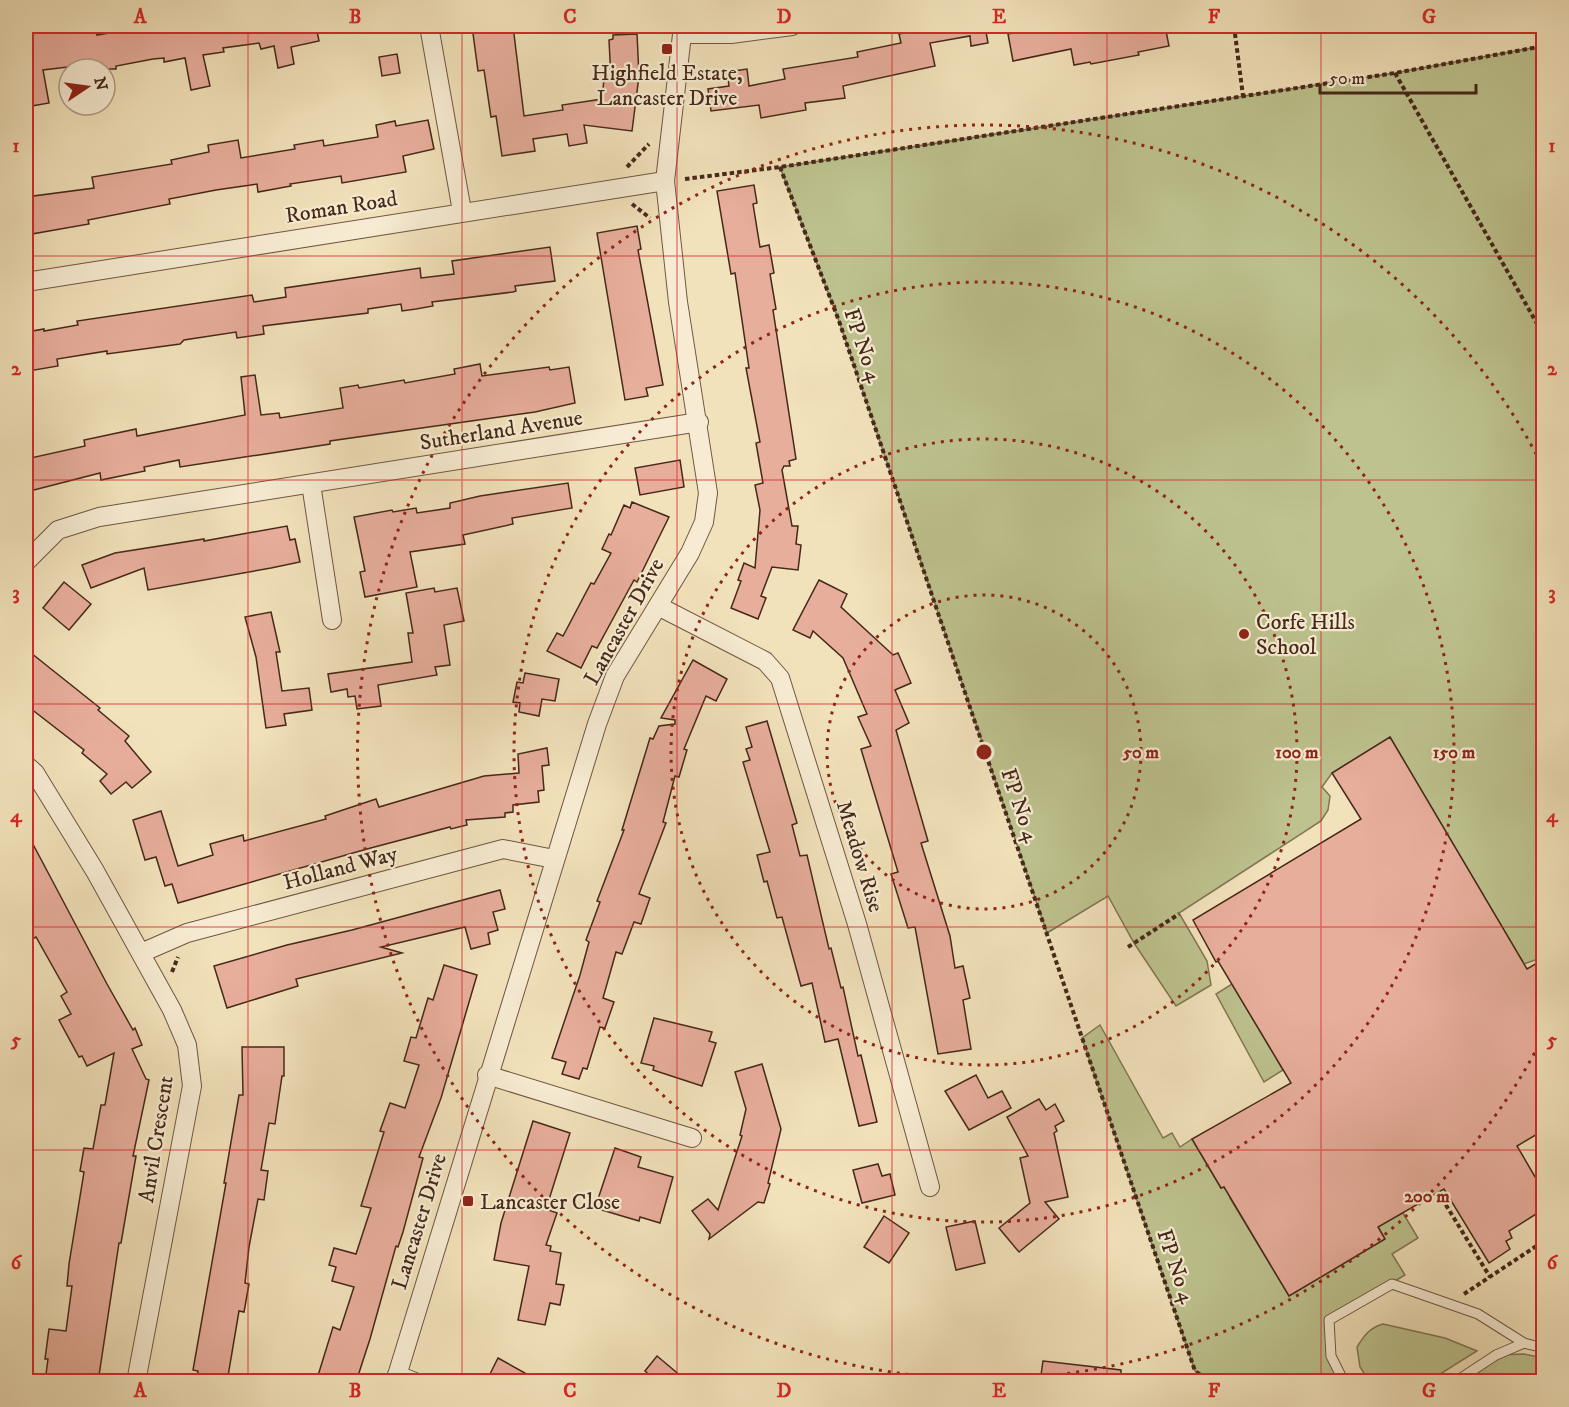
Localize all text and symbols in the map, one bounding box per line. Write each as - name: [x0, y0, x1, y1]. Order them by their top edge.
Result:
- text: A: [133, 5, 148, 30]
- text: B: [349, 5, 361, 30]
- text: C: [563, 5, 577, 30]
- text: D: [777, 5, 792, 30]
- text: E: [992, 5, 1006, 30]
- text: F: [1208, 5, 1221, 30]
- text: G: [1422, 5, 1436, 30]
- marker: Highfield Estate, Lancaster Drive: [660, 42, 674, 56]
- north arrow: [57, 57, 117, 117]
- scale bar: [1320, 57, 1476, 95]
- place label: Highfield Estate, Lancaster Drive: [591, 60, 743, 112]
- text: 50 m: [1329, 68, 1365, 90]
- text: N: [89, 75, 112, 93]
- text: 1: [12, 134, 20, 159]
- text: 1: [1548, 134, 1556, 159]
- street label: Roman Road: [283, 185, 399, 230]
- street label: FP No 4: [837, 305, 888, 387]
- text: 2: [11, 357, 22, 382]
- text: 2: [1547, 357, 1558, 382]
- street label: Sutherland Avenue: [418, 404, 585, 457]
- street label: Lancaster Drive: [578, 554, 670, 690]
- text: 3: [12, 581, 20, 606]
- text: 3: [1548, 581, 1556, 606]
- place label: Corfe Hills School: [1256, 609, 1355, 661]
- marker: Corfe Hills School: [1237, 627, 1251, 641]
- centre of rings: [974, 742, 994, 762]
- text: 50 m: [1122, 742, 1159, 764]
- text: 100 m: [1275, 742, 1319, 764]
- text: 150 m: [1433, 742, 1476, 764]
- street label: FP No 4: [994, 765, 1045, 847]
- street label: Meadow Rise: [830, 797, 889, 916]
- text: 4: [10, 804, 23, 829]
- text: 4: [1546, 804, 1559, 829]
- street label: Holland Way: [280, 840, 401, 897]
- text: 5: [10, 1028, 21, 1053]
- text: 5: [1546, 1028, 1557, 1053]
- street label: Anvil Crescent: [133, 1074, 180, 1205]
- street label: Lancaster Drive: [386, 1150, 453, 1293]
- text: 200 m: [1404, 1186, 1450, 1208]
- place label: Lancaster Close: [480, 1189, 620, 1216]
- marker: Lancaster Close: [461, 1194, 475, 1208]
- street label: FP No 4: [1150, 1226, 1201, 1308]
- text: 6: [11, 1251, 23, 1276]
- text: 6: [1547, 1251, 1559, 1276]
- text: A: [133, 1379, 148, 1404]
- text: B: [349, 1379, 361, 1404]
- text: C: [563, 1379, 577, 1404]
- text: D: [777, 1379, 792, 1404]
- text: E: [992, 1379, 1006, 1404]
- text: F: [1208, 1379, 1221, 1404]
- text: G: [1422, 1379, 1436, 1404]

